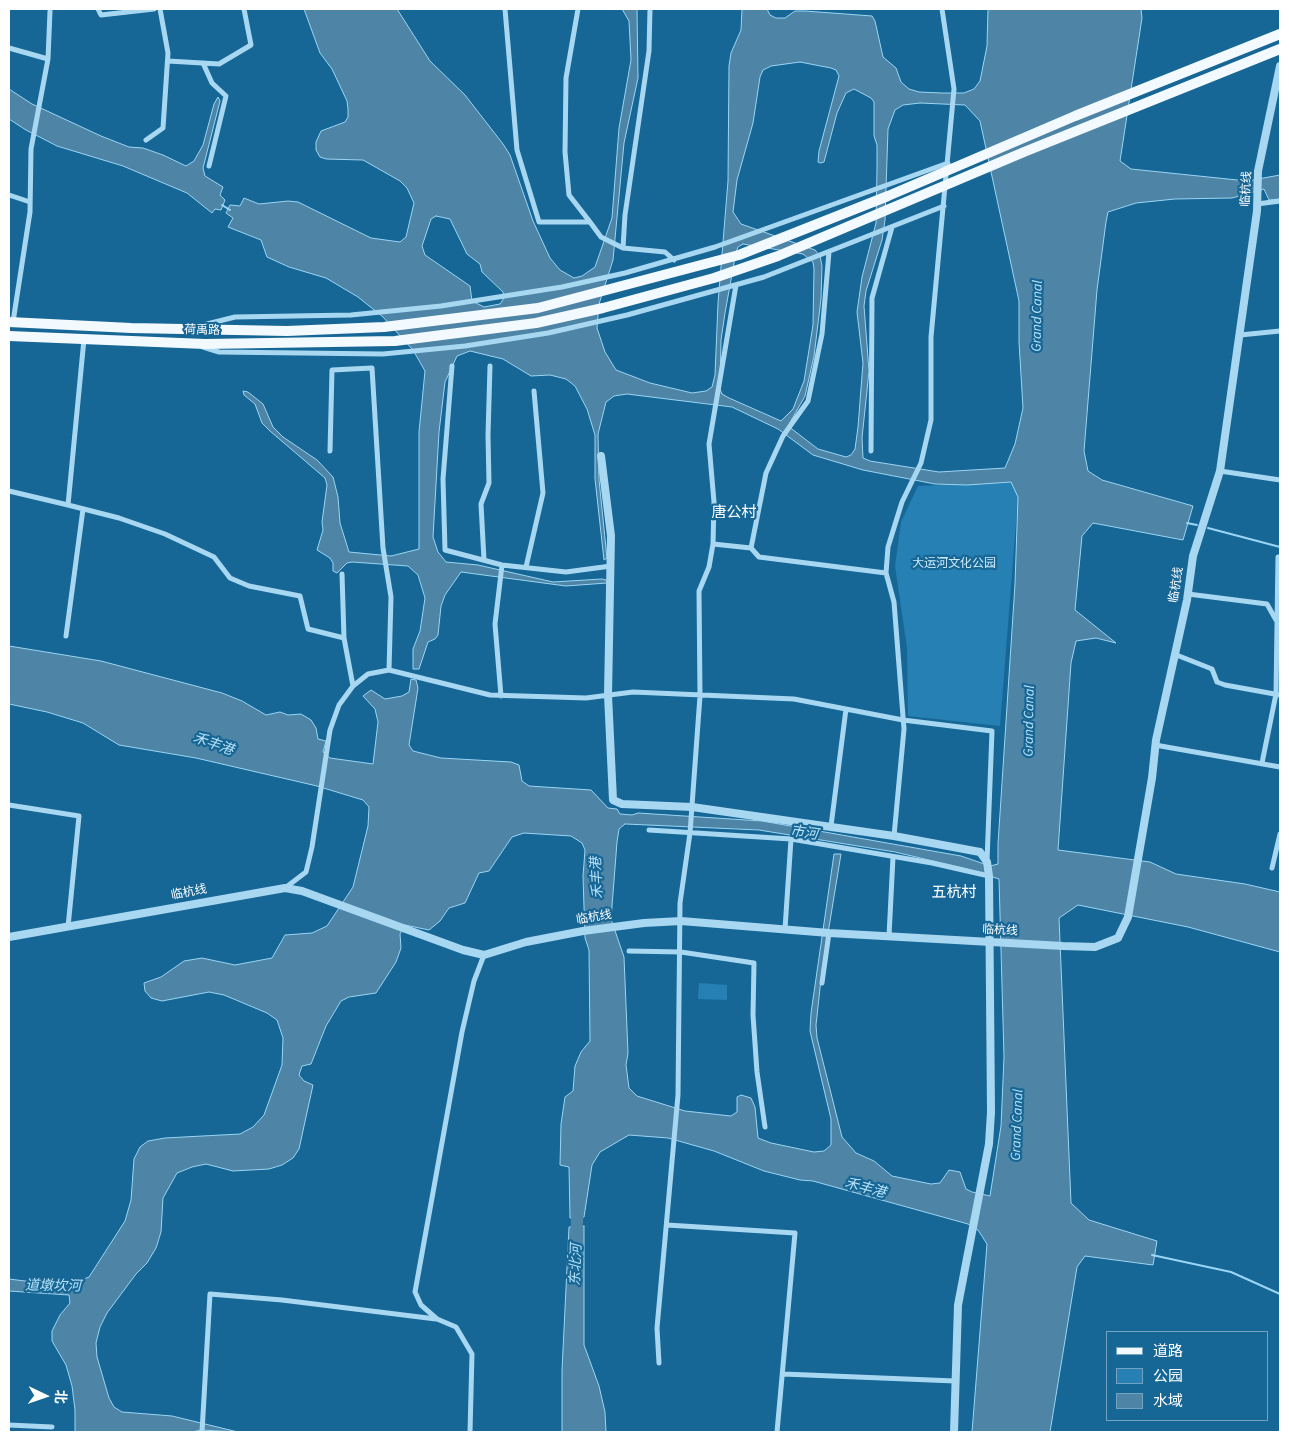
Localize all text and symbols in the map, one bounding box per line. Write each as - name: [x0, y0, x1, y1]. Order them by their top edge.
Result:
- street label: 临杭线: [1239, 171, 1255, 207]
- water label: Grand Canal: [1029, 280, 1047, 352]
- street label: 荷禹路: [184, 323, 220, 339]
- district label: 唐公村: [712, 505, 756, 523]
- park label: 大运河文化公园: [912, 557, 996, 571]
- street label: 临杭线: [1167, 566, 1187, 604]
- water label: Grand Canal: [1021, 685, 1039, 757]
- water label: 禾丰港: [190, 730, 236, 760]
- water label: 市河: [789, 824, 819, 844]
- water label: 禾丰港: [589, 857, 607, 899]
- street label: 临杭线: [170, 882, 208, 904]
- district label: 五杭村: [932, 885, 976, 903]
- street label: 临杭线: [575, 908, 613, 928]
- street label: 临杭线: [982, 923, 1018, 939]
- water label: Grand Canal: [1008, 1089, 1028, 1161]
- water label: 禾丰港: [843, 1175, 887, 1203]
- water label: 东北河: [568, 1244, 586, 1286]
- water label: 道墩坎河: [25, 1278, 81, 1296]
- legend: [1106, 1331, 1269, 1421]
- text: 道路: [1153, 1341, 1183, 1362]
- text: 公园: [1153, 1366, 1183, 1387]
- north arrow: [20, 1371, 70, 1421]
- text: 北: [50, 1389, 70, 1404]
- text: 水域: [1153, 1391, 1183, 1412]

